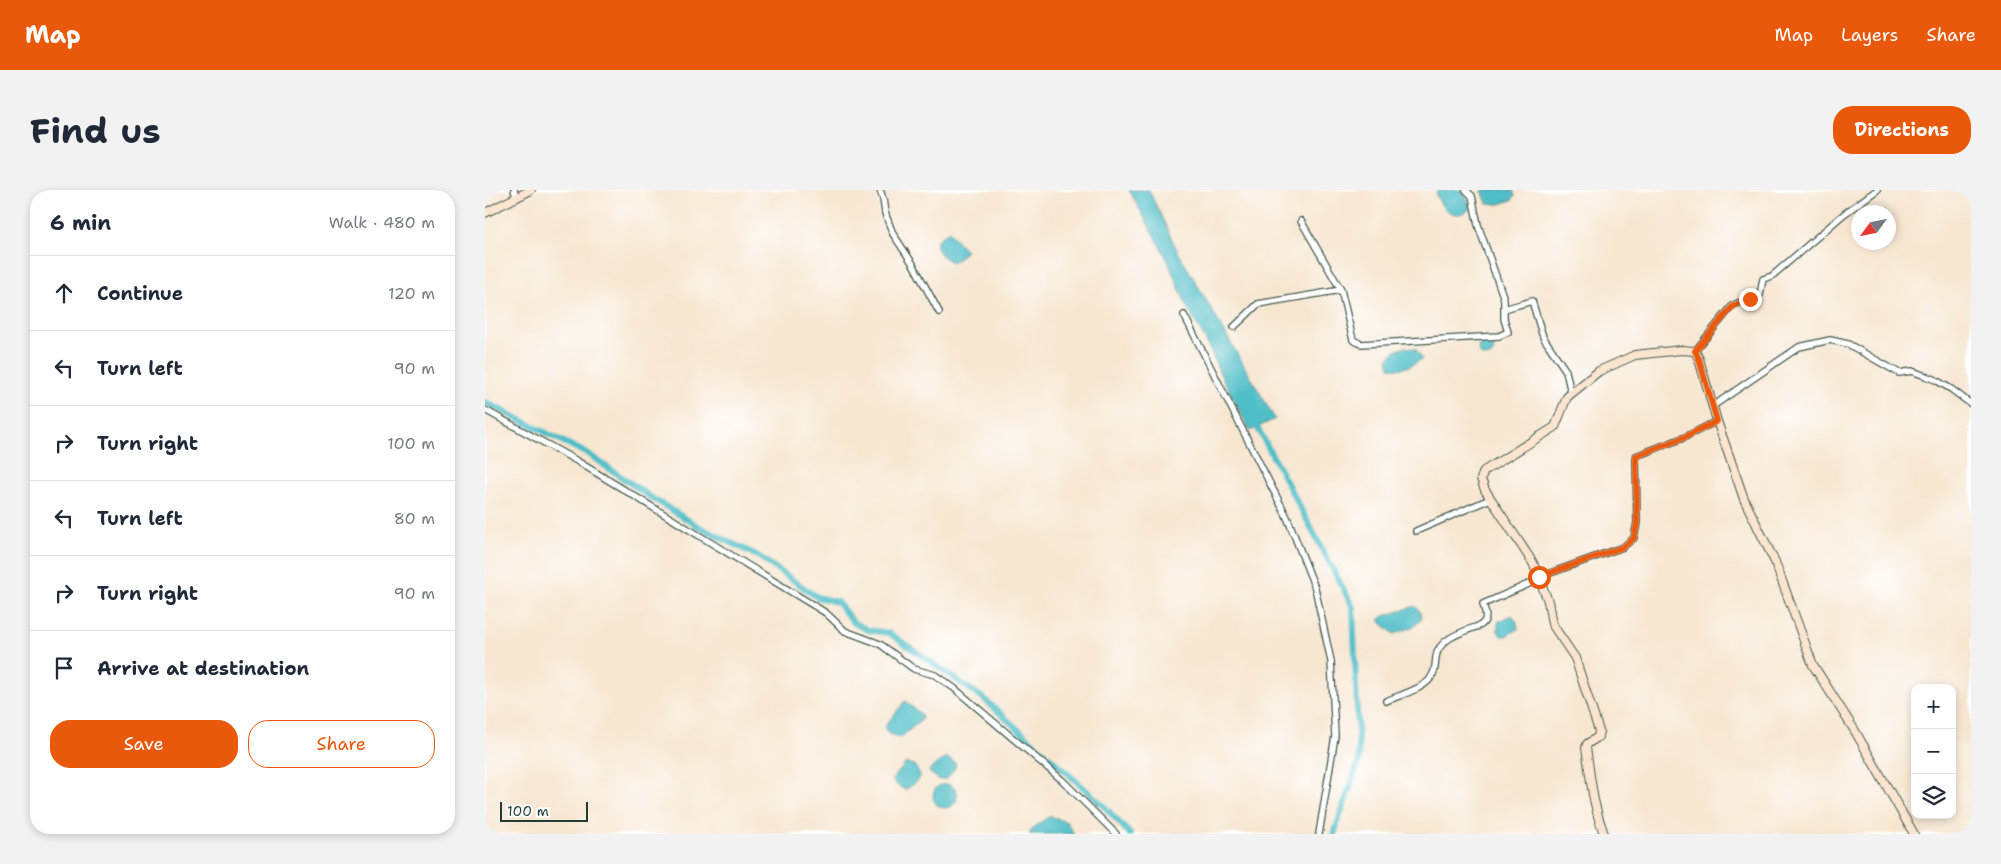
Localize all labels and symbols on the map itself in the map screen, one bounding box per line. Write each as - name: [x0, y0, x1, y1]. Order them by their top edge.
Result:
- north arrow: [1851, 205, 1896, 250]
- route end: [1739, 288, 1762, 311]
- route start: [1528, 566, 1551, 589]
- scale bar: [500, 799, 587, 822]

